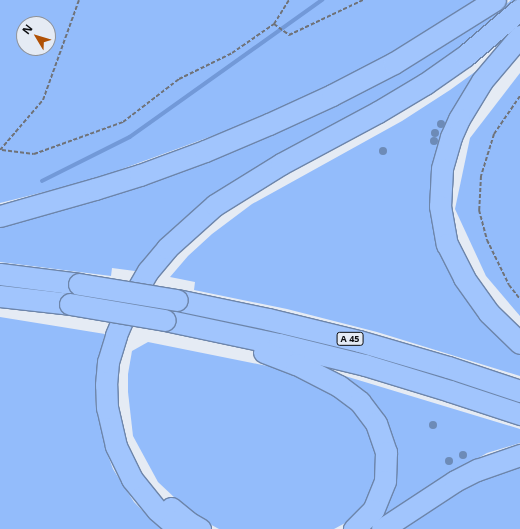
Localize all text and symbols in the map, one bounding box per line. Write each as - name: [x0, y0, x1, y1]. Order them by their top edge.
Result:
- north arrow: [16, 16, 56, 56]
- text: N: [18, 21, 36, 37]
- road number: A 45: [336, 332, 364, 346]

